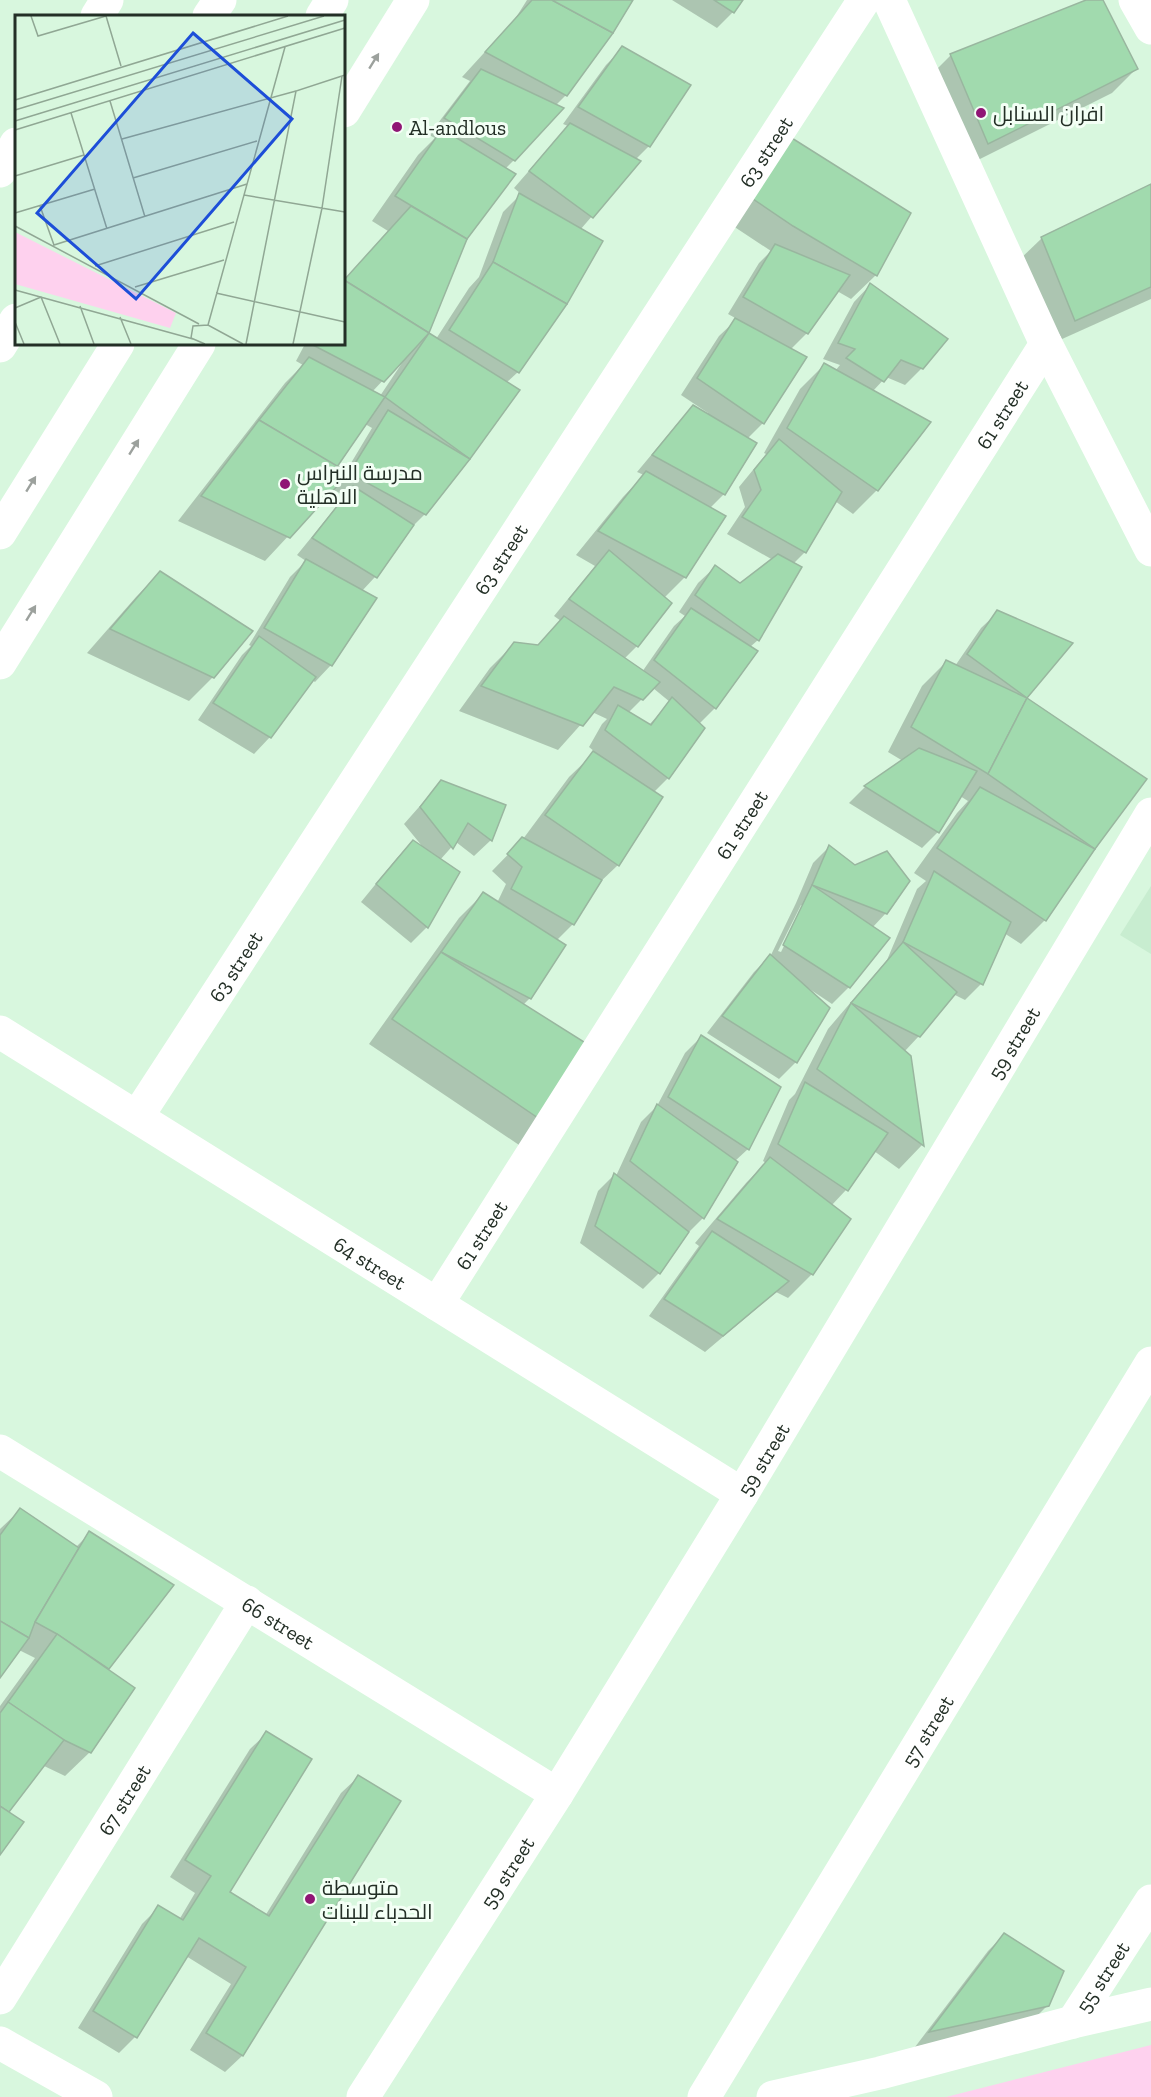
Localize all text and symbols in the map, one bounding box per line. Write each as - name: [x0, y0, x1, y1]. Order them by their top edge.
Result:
- inset map: [15, 15, 345, 345]
- one-way arrow: [369, 53, 380, 70]
- place label: افران السنابل: [993, 101, 1104, 127]
- marker: افران السنابل: [974, 106, 988, 120]
- street label: 63 street: [733, 111, 798, 192]
- place label: Al-andlous: [409, 115, 506, 140]
- marker: Al-andlous: [390, 120, 404, 134]
- street label: 61 street: [970, 374, 1033, 453]
- one-way arrow: [128, 440, 140, 456]
- place label: مدرسة النبراس الاهلية: [297, 460, 423, 509]
- one-way arrow: [25, 476, 36, 492]
- marker: مدرسة النبراس الاهلية: [278, 477, 292, 491]
- street label: 63 street: [468, 518, 533, 599]
- one-way arrow: [25, 605, 36, 621]
- street label: 61 street: [710, 785, 773, 864]
- street label: 63 street: [203, 926, 267, 1006]
- street label: 59 street: [982, 1002, 1045, 1083]
- street label: 61 street: [450, 1195, 512, 1274]
- street label: 64 street: [329, 1231, 411, 1294]
- street label: 59 street: [732, 1418, 794, 1500]
- street label: 66 street: [238, 1591, 319, 1654]
- street label: 57 street: [896, 1690, 958, 1771]
- street label: 67 street: [92, 1759, 156, 1840]
- street label: 59 street: [475, 1832, 539, 1913]
- place label: متوسطة الحدباء للبنات: [322, 1875, 433, 1924]
- marker: متوسطة الحدباء للبنات: [303, 1892, 317, 1906]
- street label: 55 street: [1070, 1936, 1134, 2017]

